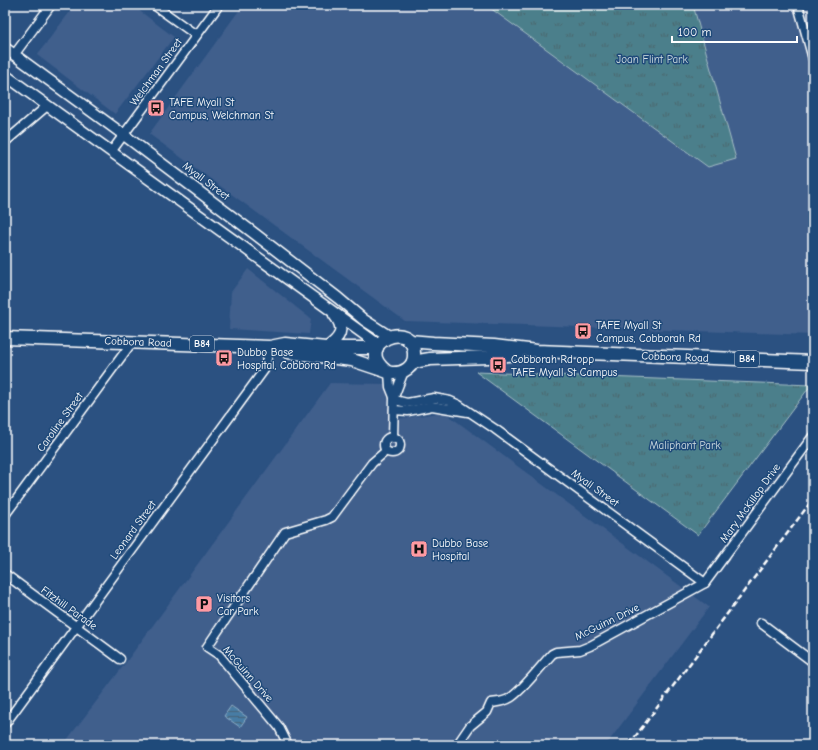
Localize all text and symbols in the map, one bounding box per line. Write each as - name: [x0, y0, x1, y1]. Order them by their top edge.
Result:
- scale bar: [672, 18, 797, 44]
- text: 100 m: [678, 25, 711, 39]
- street label: Welchman Street: [127, 35, 185, 108]
- park label: Joan Flint Park: [616, 53, 688, 66]
- place label: TAFE Myall St Campus, Welchman St: [169, 96, 275, 122]
- bus stop icon: TAFE Myall St Campus, Welchman St: [146, 98, 166, 118]
- street label: Myall Street: [180, 159, 233, 203]
- place label: TAFE Myall St Campus, Cobborah Rd: [596, 319, 701, 345]
- bus stop icon: TAFE Myall St Campus, Cobborah Rd: [573, 321, 593, 341]
- street label: Cobbora Road: [104, 334, 172, 350]
- road number: B84: [190, 336, 214, 352]
- place label: Dubbo Base Hospital, Cobbora Rd: [237, 346, 336, 372]
- bus stop icon: Dubbo Base Hospital, Cobbora Rd: [214, 348, 234, 368]
- street label: Cobbora Road: [641, 349, 709, 365]
- road number: B84: [735, 351, 759, 367]
- place label: Cobborah Rd opp TAFE Myall St Campus: [511, 353, 618, 379]
- bus stop icon: Cobborah Rd opp TAFE Myall St Campus: [488, 355, 508, 375]
- street label: Caroline Street: [34, 389, 86, 454]
- park label: Maliphant Park: [649, 439, 721, 452]
- street label: Mary McKillop Drive: [717, 460, 783, 545]
- street label: Myall Street: [569, 466, 622, 510]
- street label: Leonard Street: [107, 497, 159, 562]
- place label: Dubbo Base Hospital: [432, 537, 489, 563]
- hospital icon: Dubbo Base Hospital: [409, 539, 429, 559]
- street label: Fitzhill Parade: [38, 583, 100, 633]
- place label: Visitors Car Park: [217, 592, 259, 618]
- parking icon: Visitors Car Park: [194, 594, 214, 614]
- street label: McGuinn Drive: [573, 601, 642, 643]
- street label: McGuinn Drive: [220, 643, 276, 705]

